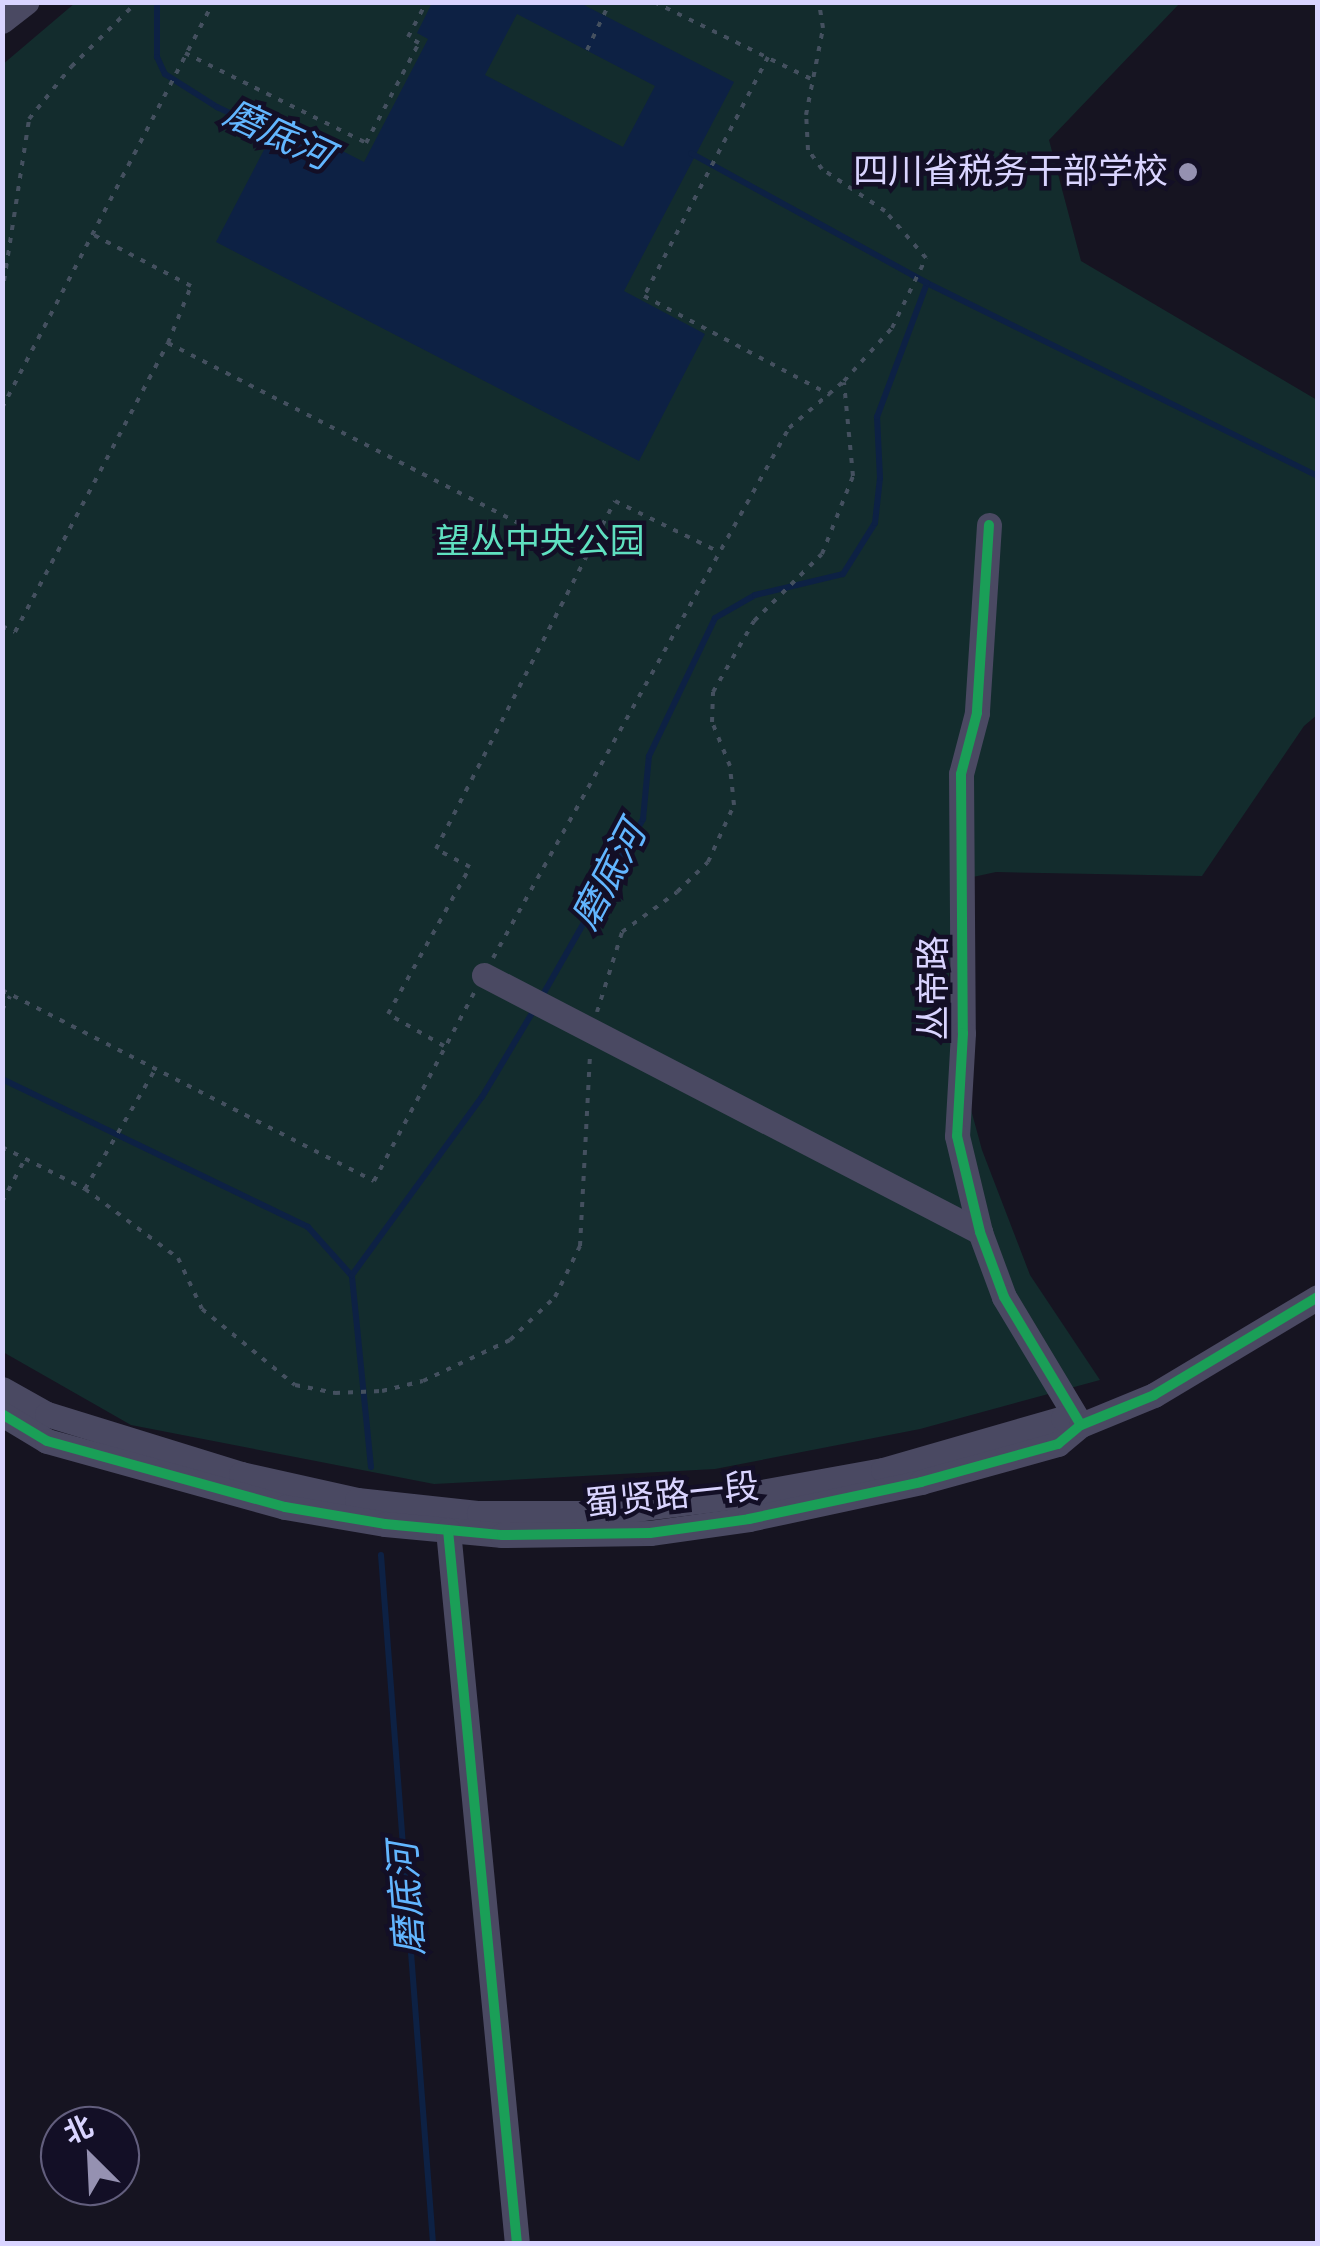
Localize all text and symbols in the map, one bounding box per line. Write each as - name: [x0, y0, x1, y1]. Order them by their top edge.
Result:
- water label: 磨底河: [217, 90, 339, 180]
- place label: 四川省税务干部学校: [853, 151, 1168, 193]
- marker: 四川省税务干部学校: [1177, 161, 1199, 183]
- park label: 望丛中央公园: [435, 521, 645, 563]
- water label: 磨底河: [562, 815, 656, 937]
- street label: 丛帝路: [913, 936, 955, 1040]
- street label: 蜀贤路一段: [583, 1466, 761, 1526]
- water label: 磨底河: [380, 1841, 434, 1957]
- north arrow: [40, 2106, 140, 2206]
- text: 北: [59, 2109, 98, 2152]

